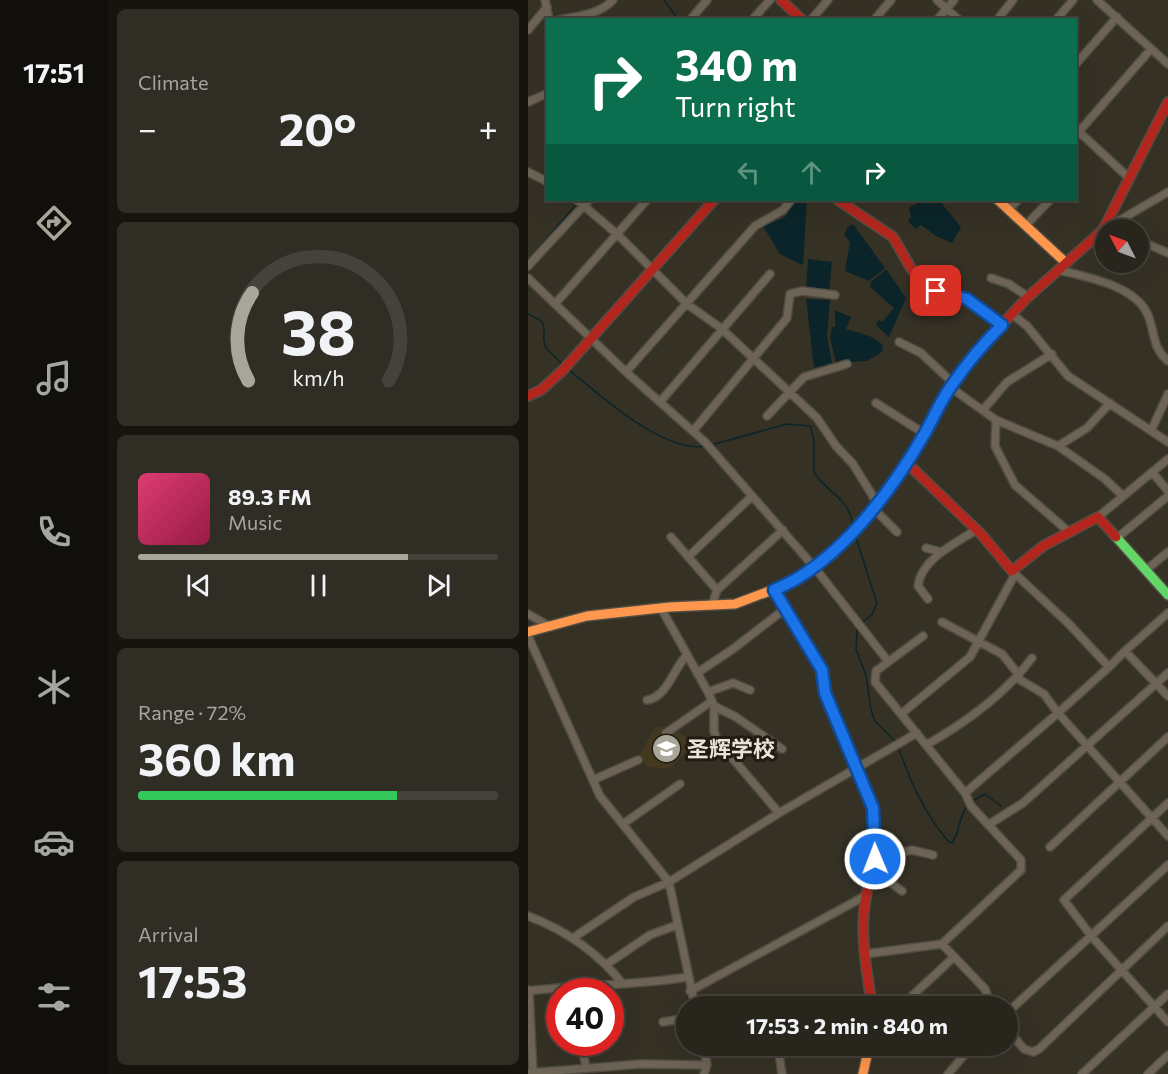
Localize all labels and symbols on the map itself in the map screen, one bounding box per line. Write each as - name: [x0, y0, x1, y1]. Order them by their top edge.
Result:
- north arrow: [1095, 219, 1149, 273]
- pin: [910, 265, 961, 316]
- school or university icon: 圣辉学校: [650, 733, 682, 765]
- place label: 圣辉学校: [687, 735, 775, 762]
- position arrow: [843, 827, 907, 891]
- speed limit sign: 40: [546, 978, 624, 1056]

